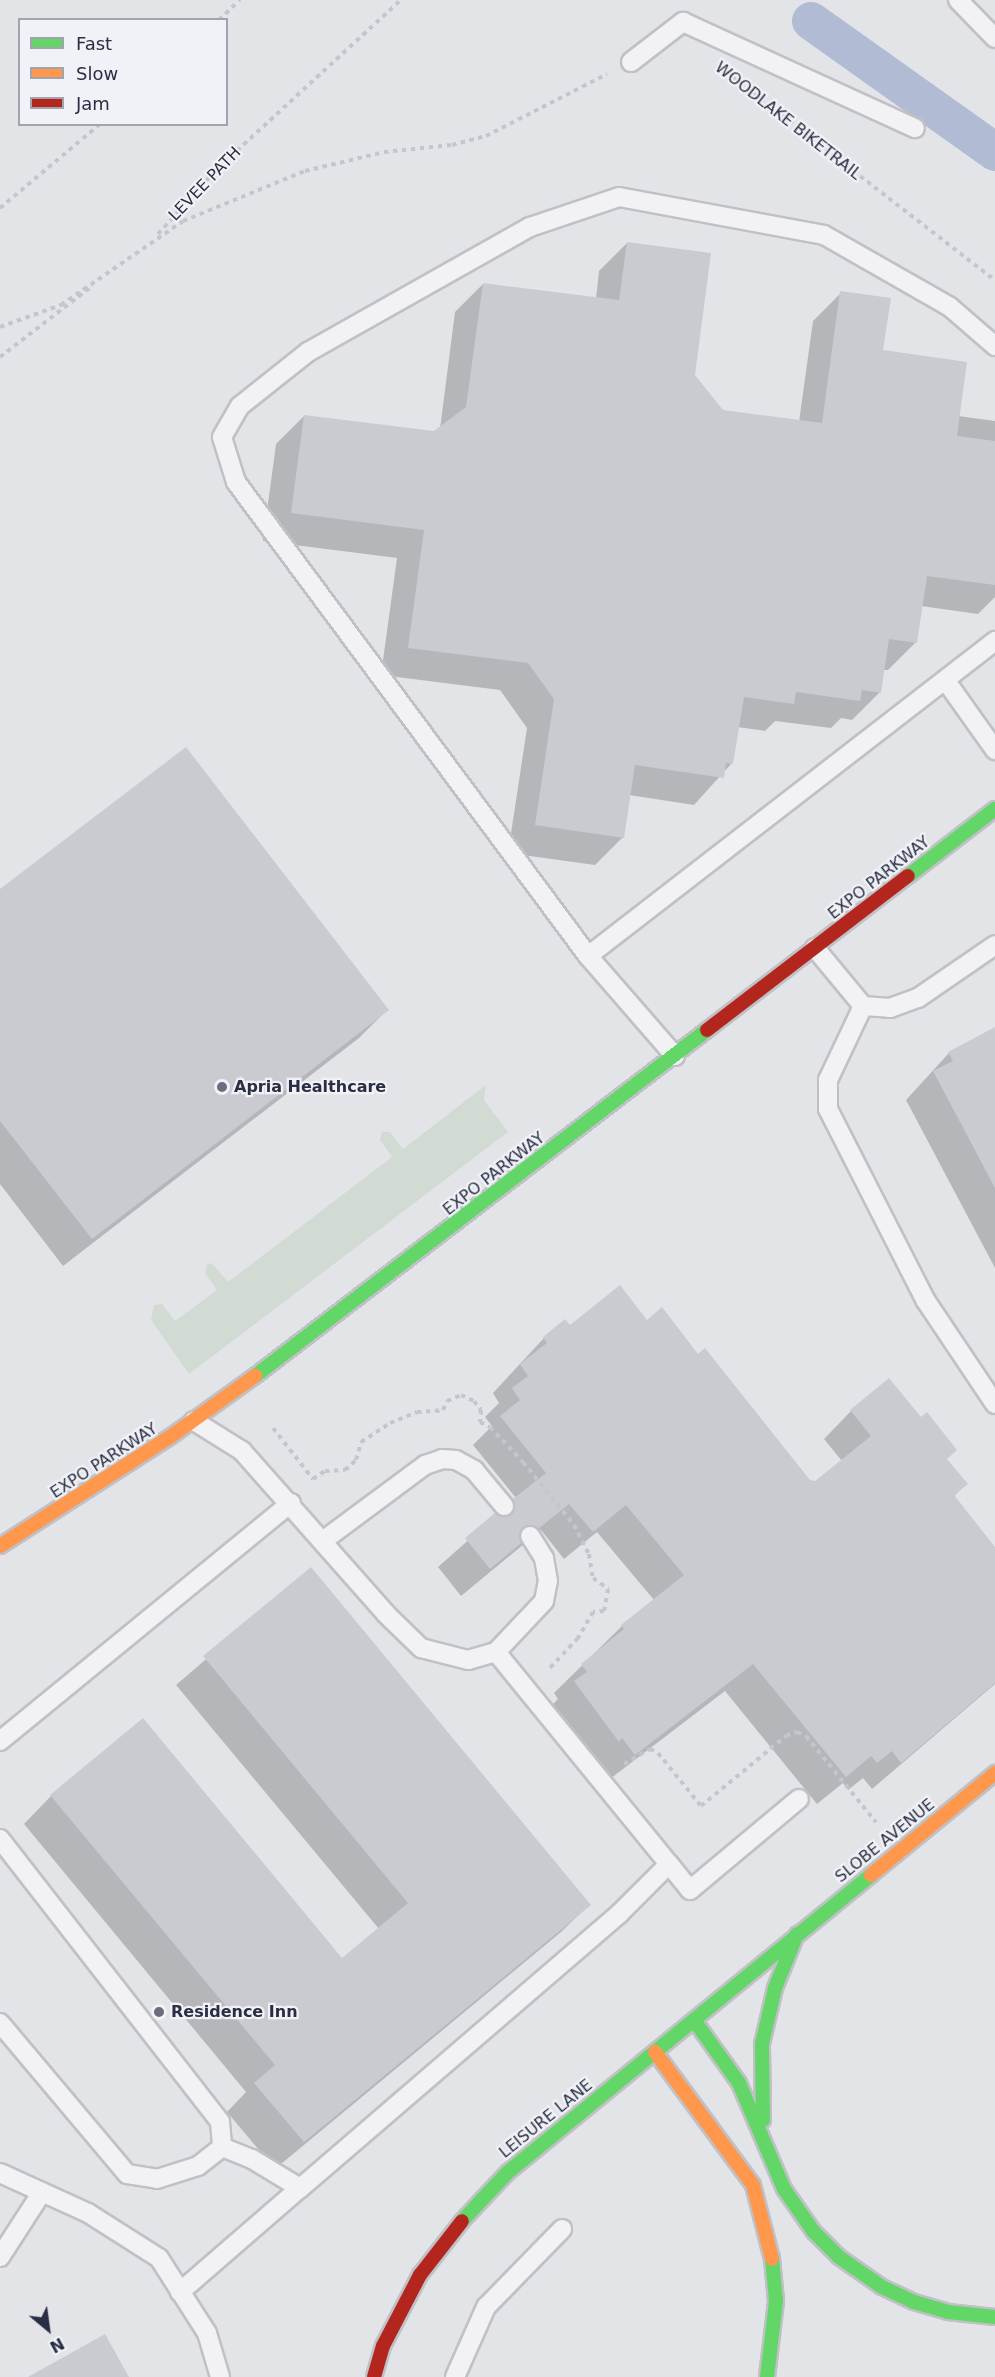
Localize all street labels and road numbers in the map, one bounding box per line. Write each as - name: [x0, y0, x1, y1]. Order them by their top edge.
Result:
- street label: WOODLAKE BIKETRAIL: [711, 58, 865, 184]
- street label: LEVEE PATH: [165, 143, 245, 225]
- street label: EXPO PARKWAY: [824, 832, 934, 924]
- street label: EXPO PARKWAY: [439, 1128, 549, 1220]
- street label: EXPO PARKWAY: [47, 1419, 161, 1503]
- street label: SLOBE AVENUE: [832, 1795, 938, 1887]
- street label: LEISURE LANE: [496, 2076, 596, 2162]

